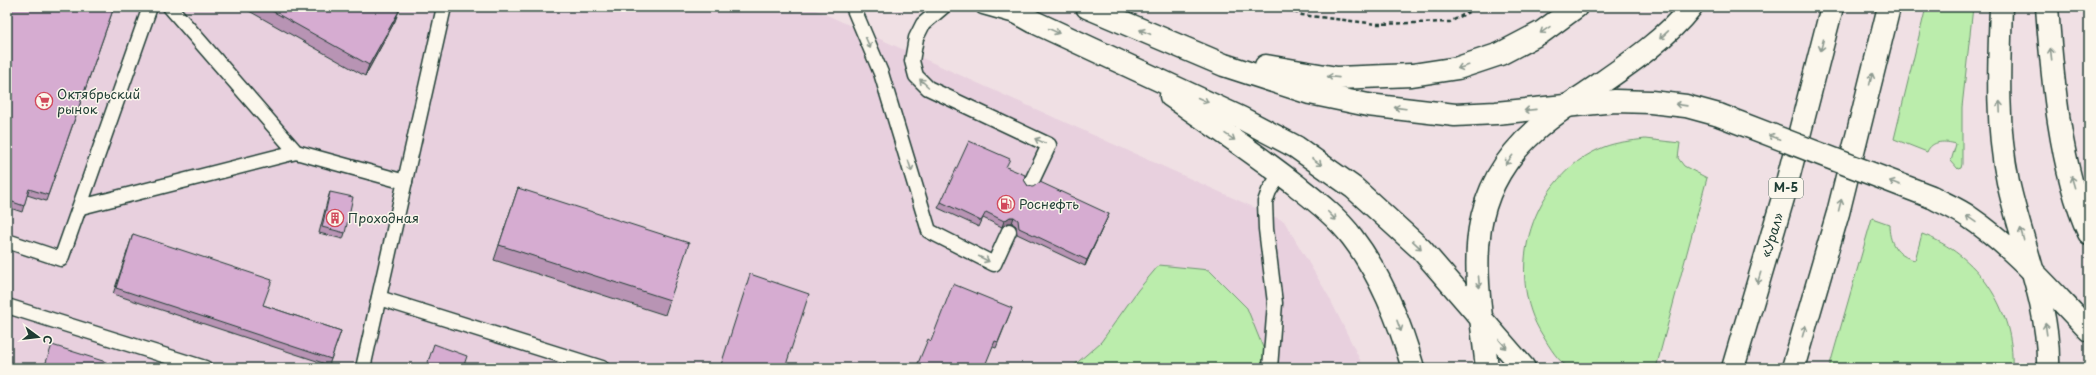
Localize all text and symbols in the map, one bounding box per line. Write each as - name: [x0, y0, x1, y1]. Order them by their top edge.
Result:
- one-way arrow: [1539, 26, 1550, 34]
- one-way arrow: [1047, 28, 1059, 35]
- one-way arrow: [1139, 28, 1151, 35]
- one-way arrow: [1659, 30, 1669, 40]
- one-way arrow: [865, 36, 872, 48]
- one-way arrow: [1818, 38, 1825, 51]
- one-way arrow: [2047, 48, 2055, 61]
- one-way arrow: [1456, 64, 1469, 71]
- one-way arrow: [1327, 73, 1340, 81]
- one-way arrow: [1868, 73, 1876, 86]
- one-way arrow: [919, 79, 929, 88]
- place label: Октябрьский рынок: [57, 84, 140, 118]
- supermarket icon: Октябрьский рынок: [34, 91, 54, 111]
- one-way arrow: [1197, 97, 1209, 104]
- one-way arrow: [1675, 101, 1688, 109]
- one-way arrow: [1996, 101, 2004, 114]
- one-way arrow: [1394, 105, 1407, 112]
- one-way arrow: [1524, 106, 1537, 113]
- one-way arrow: [1769, 132, 1781, 140]
- one-way arrow: [1224, 133, 1235, 141]
- one-way arrow: [1035, 137, 1047, 144]
- one-way arrow: [1505, 154, 1513, 165]
- one-way arrow: [1311, 158, 1322, 166]
- one-way arrow: [907, 159, 914, 172]
- one-way arrow: [2068, 176, 2076, 189]
- road number: М-5: [1769, 178, 1803, 198]
- one-way arrow: [1890, 179, 1902, 187]
- fuel station icon: Роснефть: [996, 194, 1016, 214]
- place label: Роснефть: [1019, 194, 1079, 213]
- one-way arrow: [1836, 199, 1844, 212]
- building icon: Проходная: [325, 208, 345, 228]
- place label: Проходная: [348, 208, 419, 227]
- street label: «Урал»: [1756, 210, 1787, 260]
- one-way arrow: [1327, 211, 1337, 221]
- one-way arrow: [1966, 215, 1977, 223]
- one-way arrow: [2018, 228, 2025, 241]
- one-way arrow: [1412, 240, 1422, 249]
- one-way arrow: [978, 256, 990, 263]
- one-way arrow: [1755, 272, 1762, 285]
- one-way arrow: [1476, 275, 1483, 288]
- north arrow: [18, 317, 58, 357]
- one-way arrow: [1395, 320, 1403, 332]
- one-way arrow: [2042, 323, 2050, 336]
- one-way arrow: [1801, 324, 1808, 337]
- text: С: [39, 334, 57, 346]
- one-way arrow: [1498, 339, 1508, 349]

